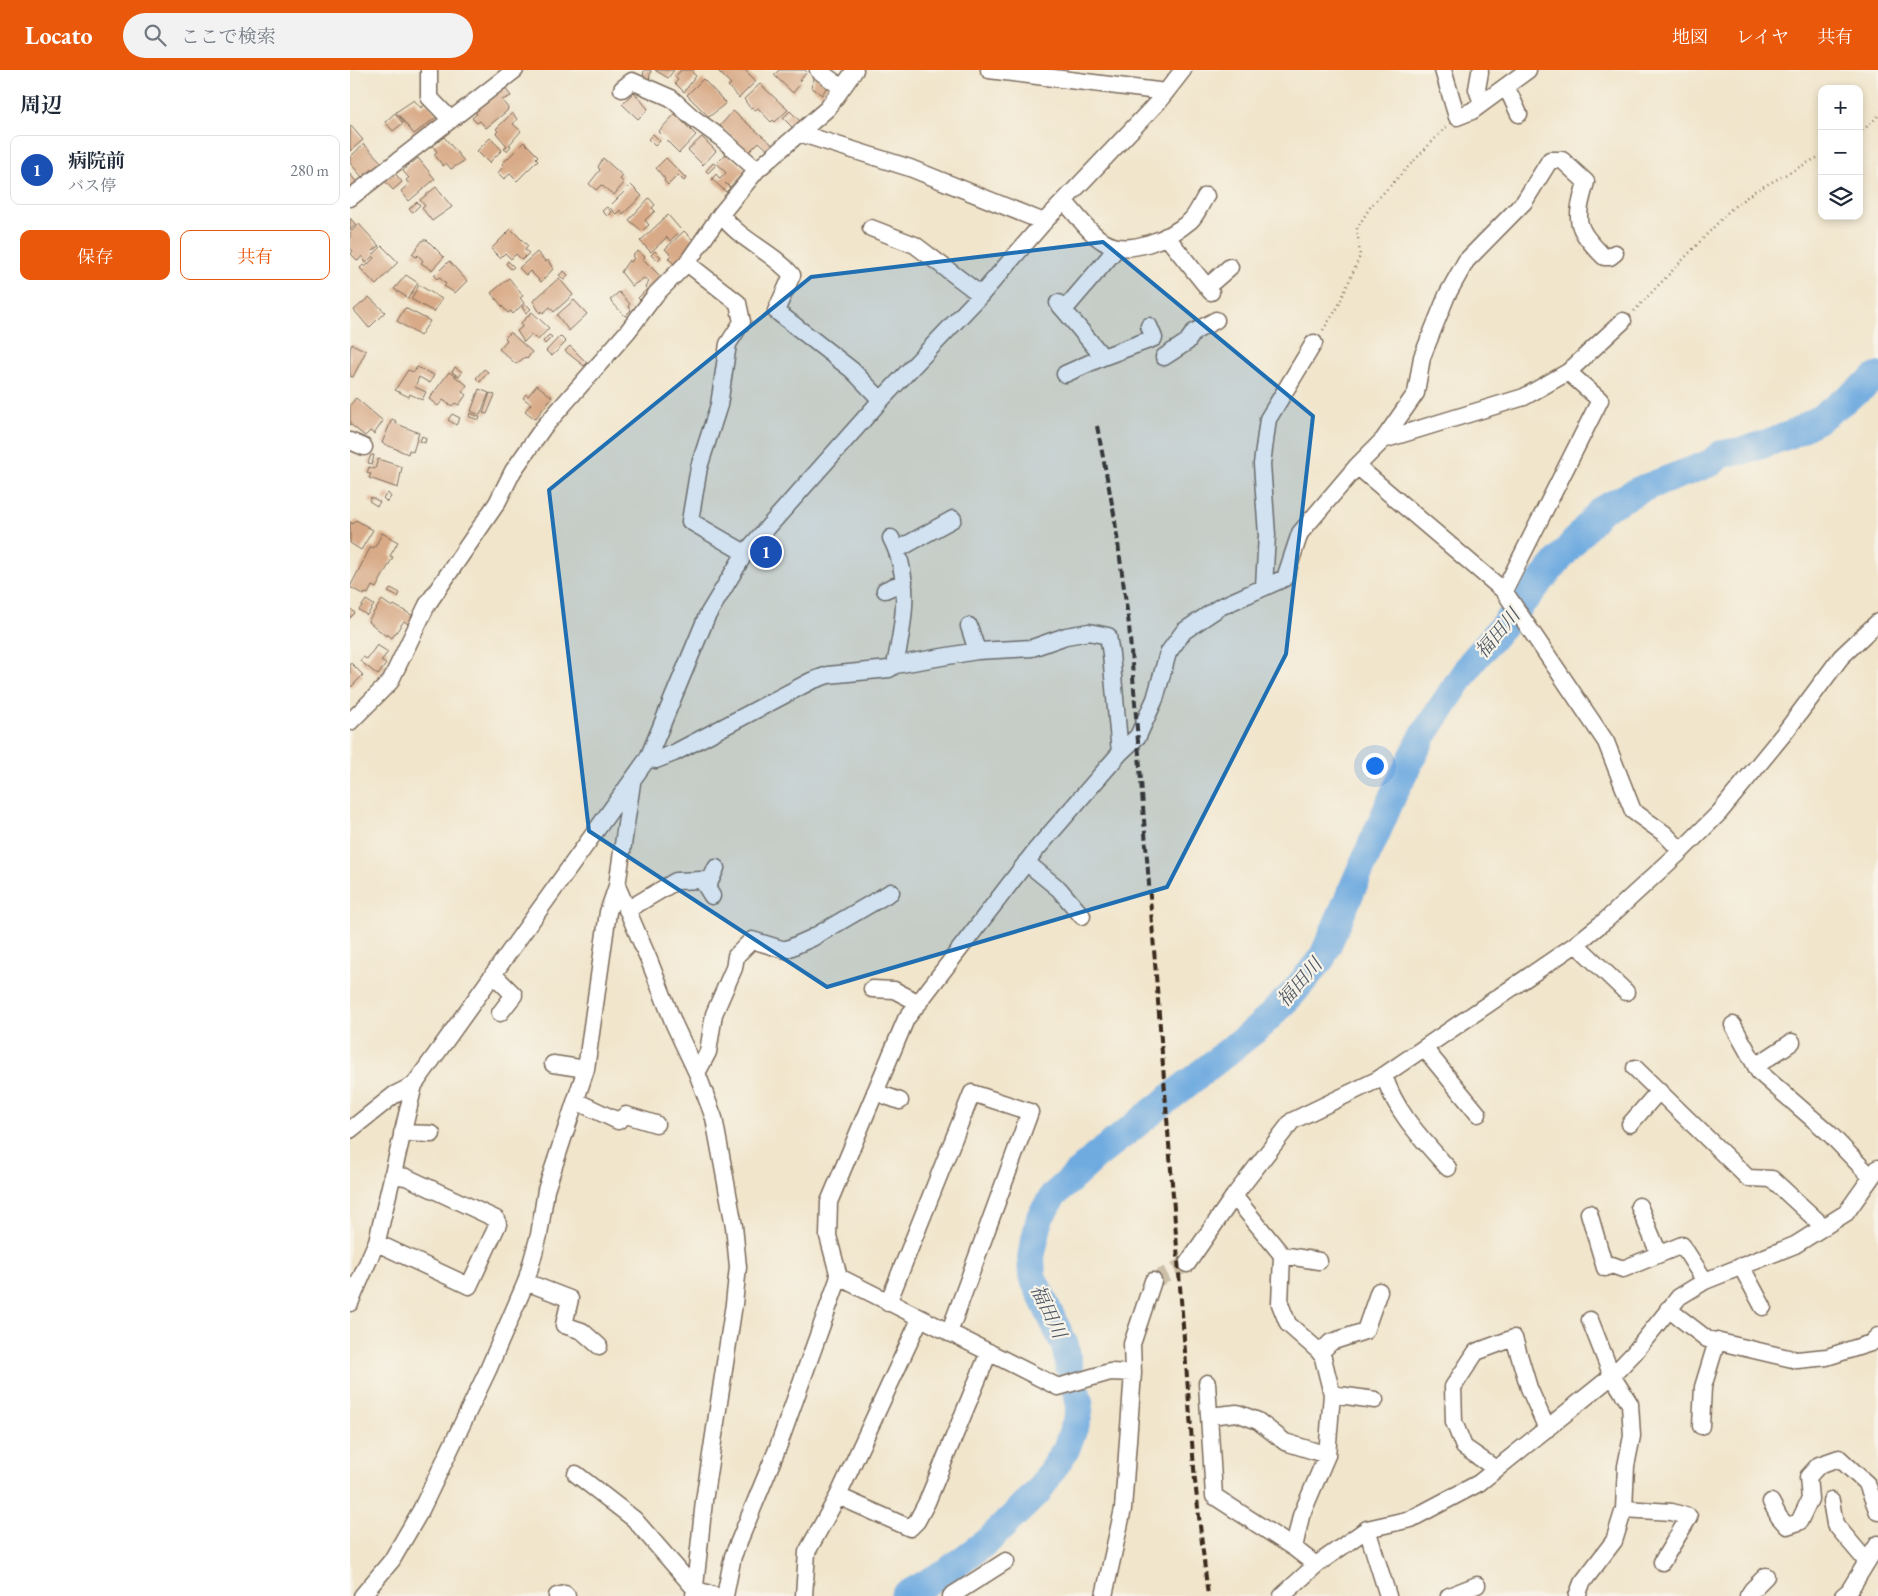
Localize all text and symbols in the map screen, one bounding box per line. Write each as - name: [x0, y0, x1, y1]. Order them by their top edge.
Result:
- search box: [123, 13, 473, 58]
- text: Locato: [25, 20, 93, 51]
- icon: search: [141, 21, 169, 49]
- text: ここで検索: [181, 24, 276, 49]
- text: 地図: [1672, 25, 1708, 48]
- text: レイヤ: [1736, 25, 1789, 48]
- text: 共有: [1817, 25, 1853, 48]
- map controls: [1818, 85, 1863, 220]
- button: +: [1818, 85, 1863, 130]
- text: 周辺: [20, 91, 62, 118]
- button: −: [1818, 130, 1863, 175]
- text: 病院前: [68, 148, 125, 173]
- text: 1: [33, 160, 41, 181]
- text: 280 m: [290, 160, 329, 181]
- text: バス停: [68, 175, 116, 196]
- button: layers: [1818, 175, 1863, 220]
- button: 保存: [20, 230, 170, 280]
- button: 共有: [180, 230, 330, 280]
- pin: 1: [750, 533, 782, 571]
- water label: 福田川: [1469, 602, 1527, 663]
- your location: [1362, 753, 1388, 779]
- water label: 福田川: [1271, 951, 1329, 1012]
- water label: 福田川: [1025, 1280, 1073, 1344]

